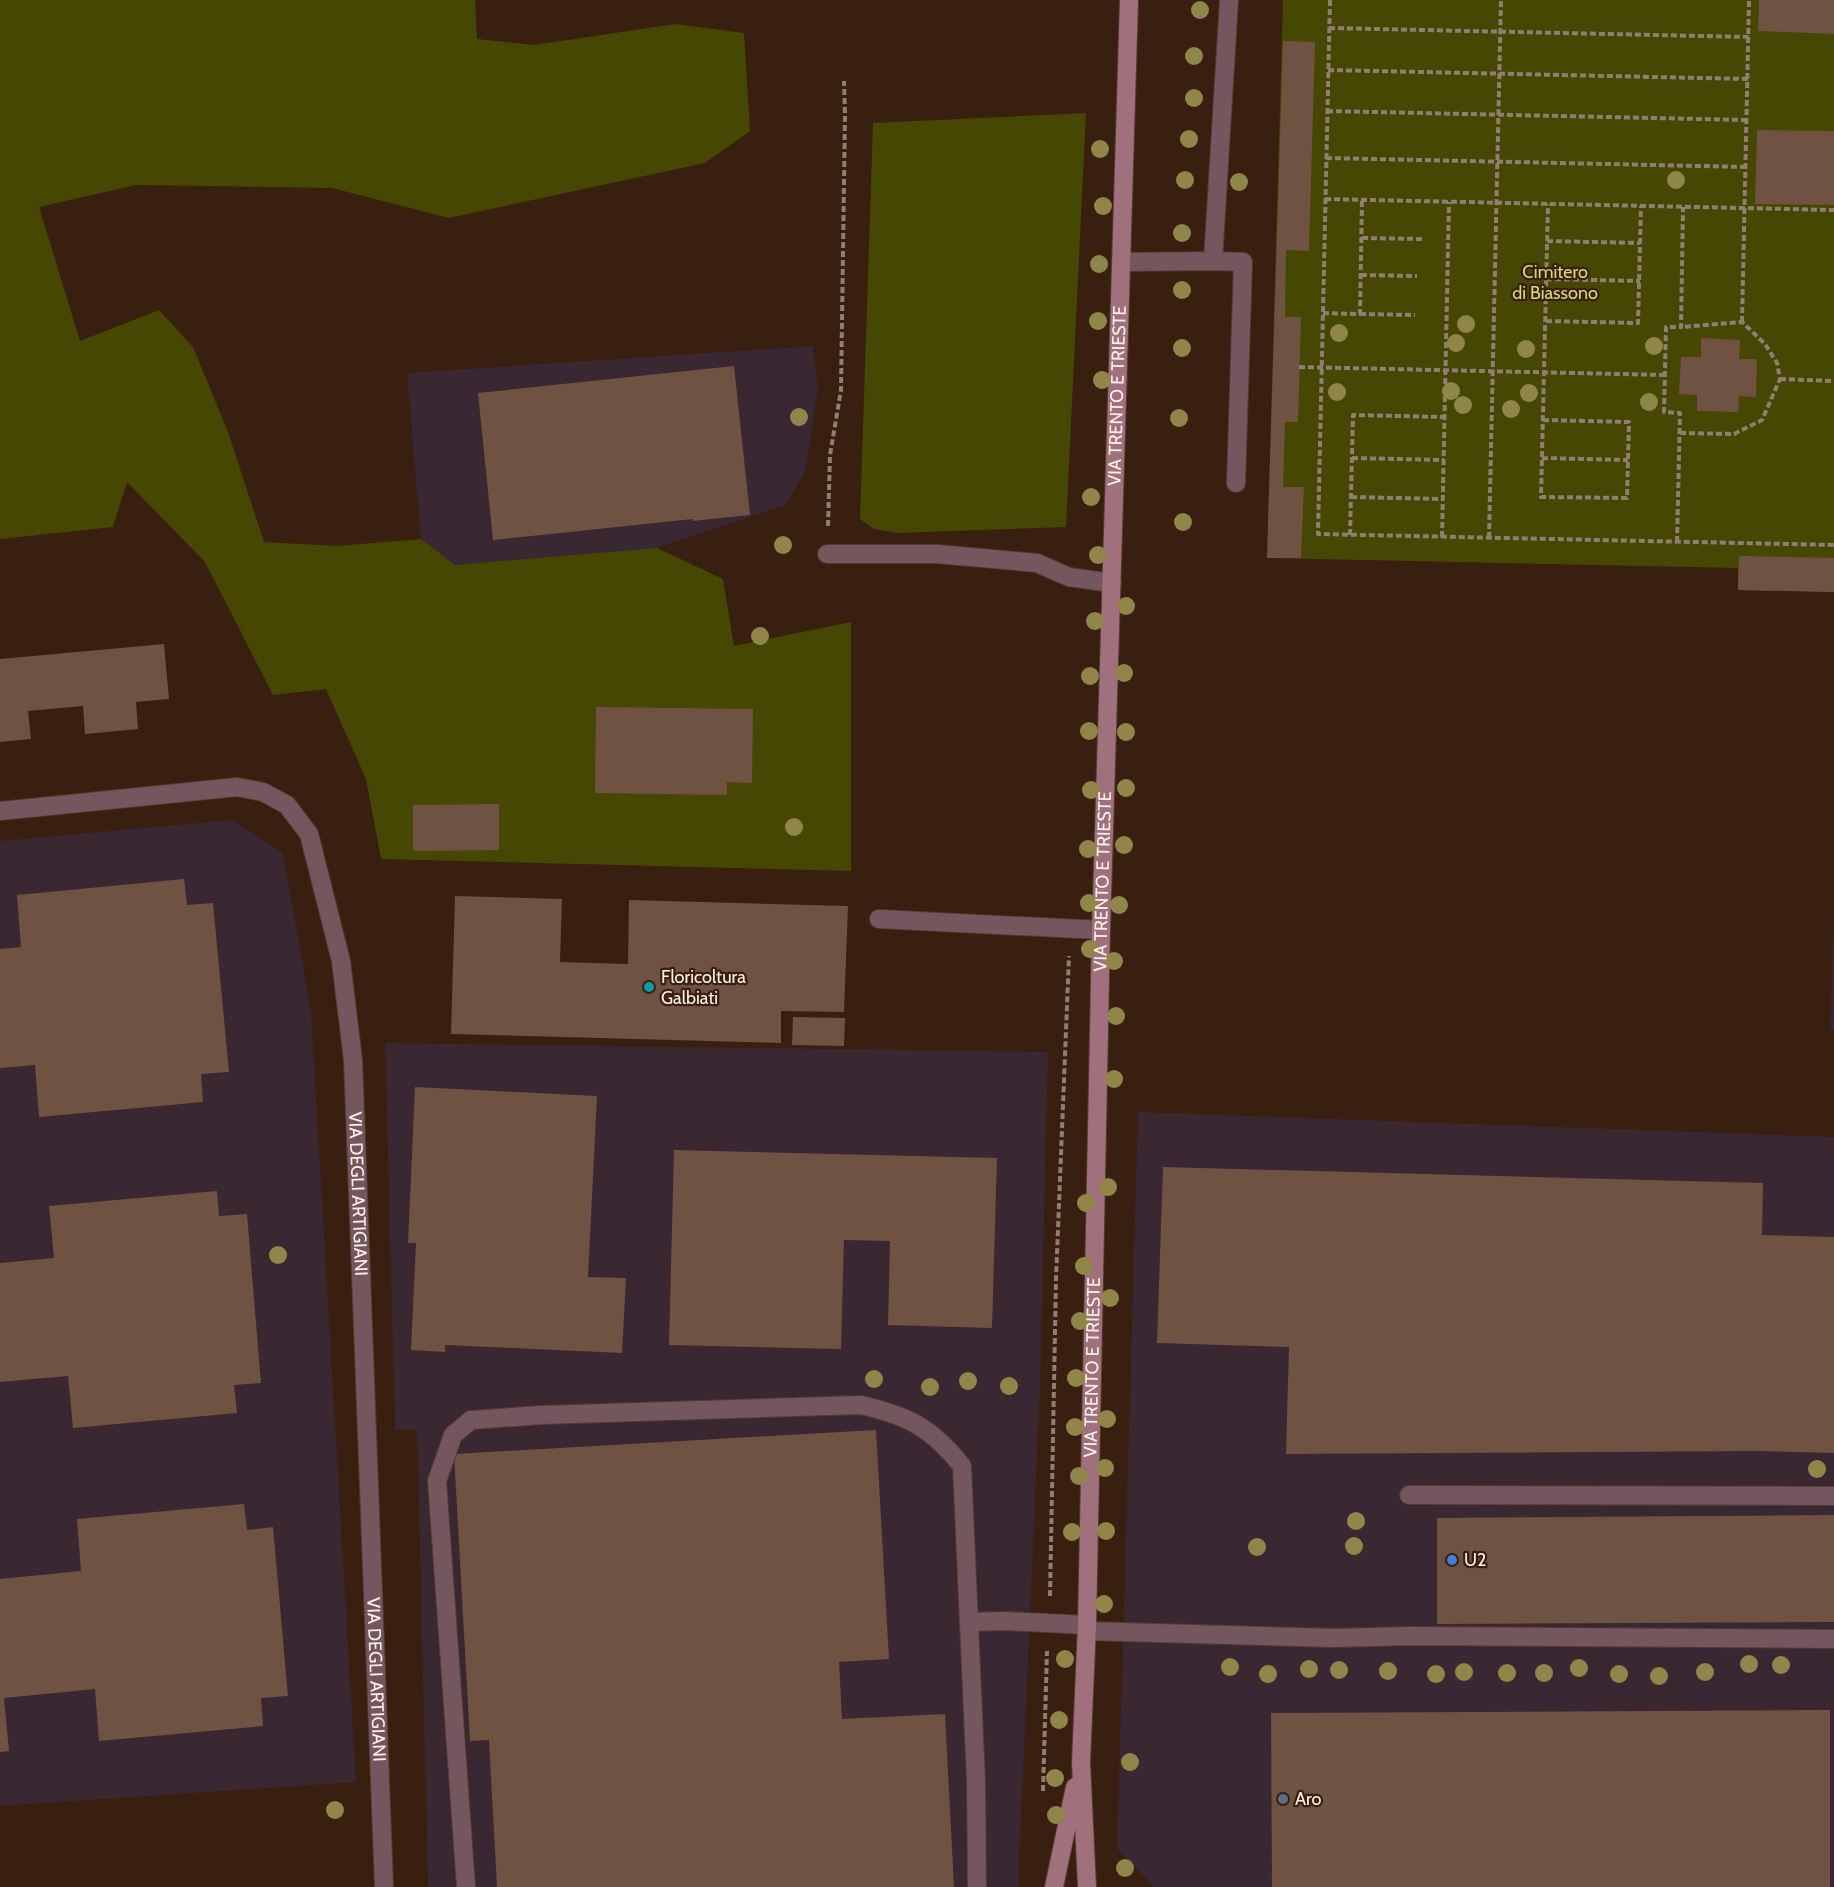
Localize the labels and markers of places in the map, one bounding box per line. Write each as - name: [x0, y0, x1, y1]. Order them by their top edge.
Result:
- place label: Floricoltura Galbiati: [661, 966, 746, 1009]
- marker: Floricoltura Galbiati: [642, 980, 656, 994]
- place label: U2: [1464, 1549, 1486, 1571]
- marker: U2: [1445, 1553, 1459, 1567]
- place label: Aro: [1295, 1788, 1322, 1810]
- marker: Aro: [1276, 1792, 1290, 1806]

